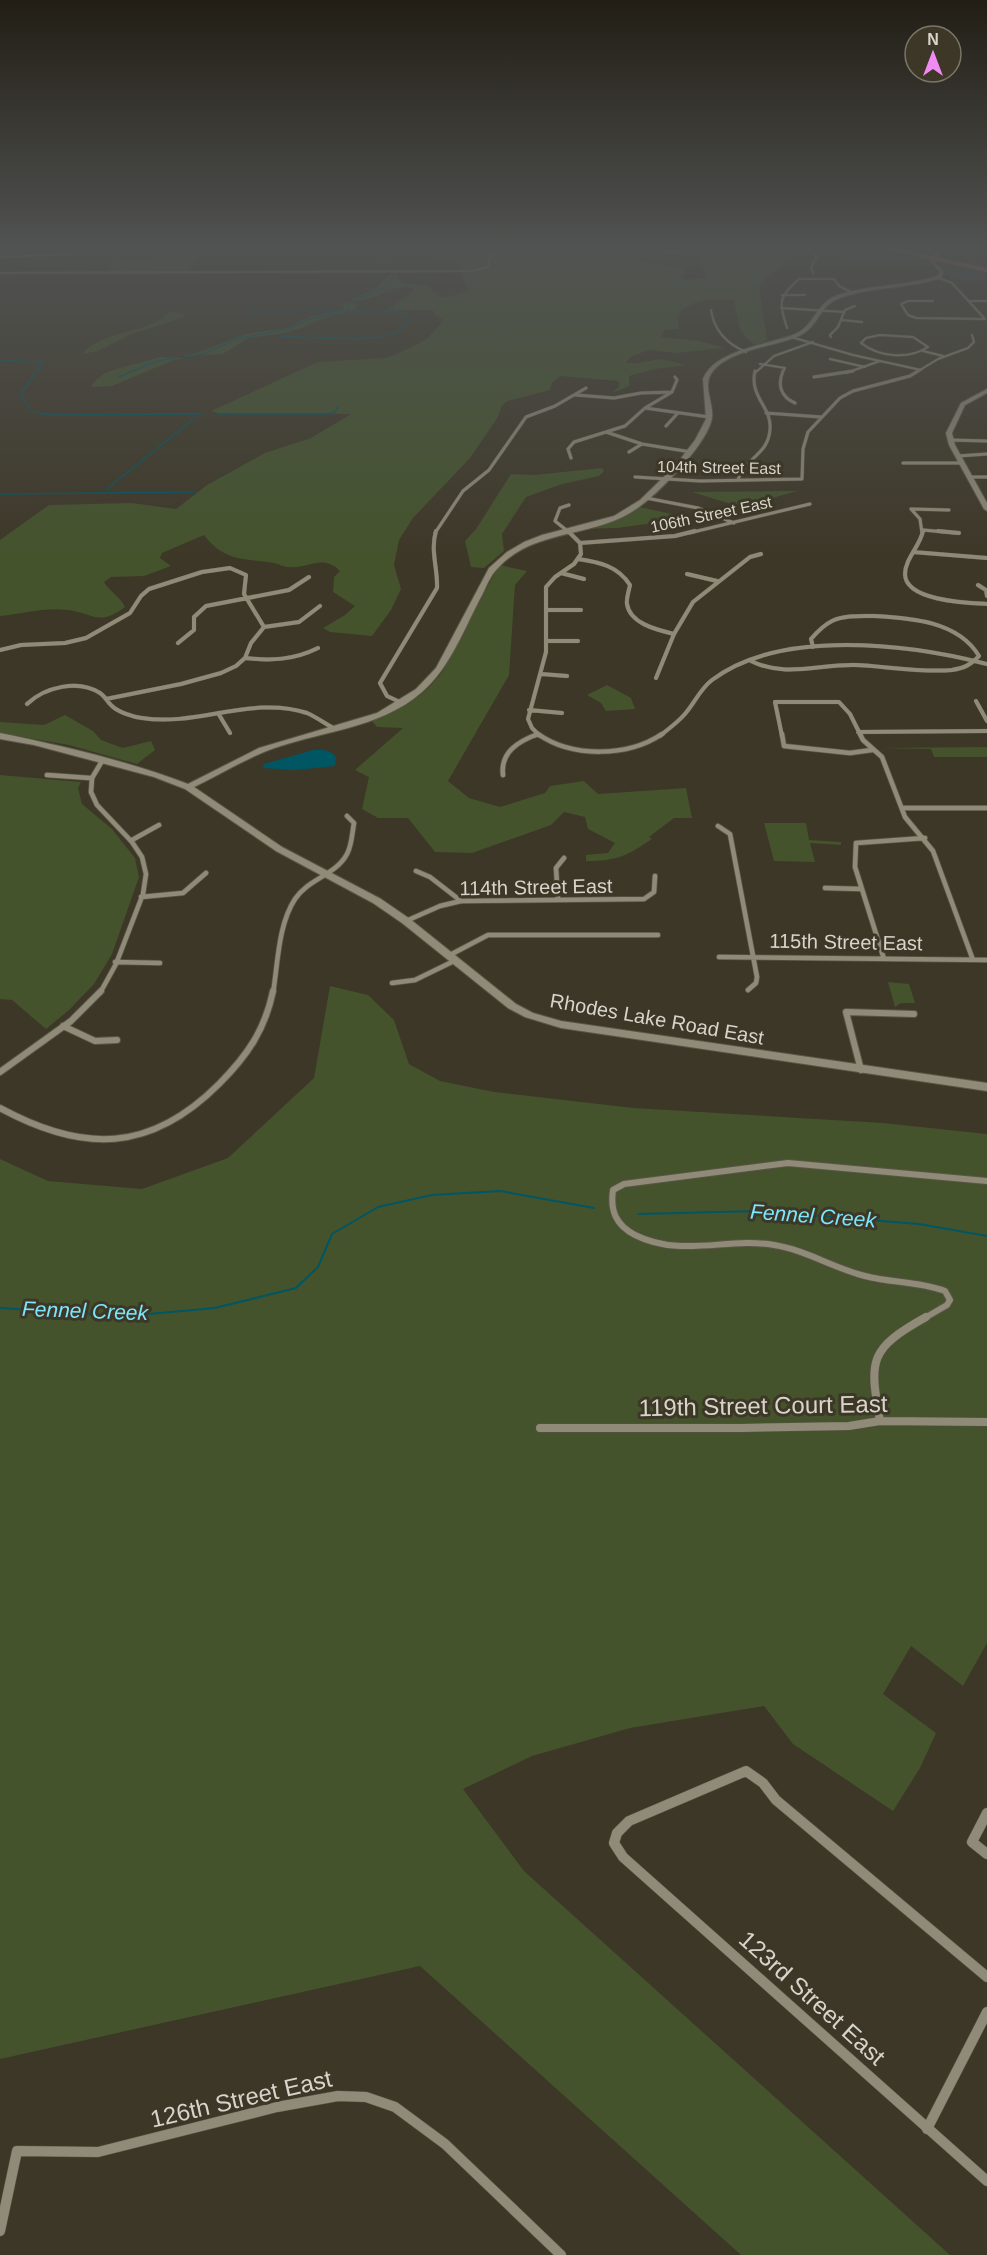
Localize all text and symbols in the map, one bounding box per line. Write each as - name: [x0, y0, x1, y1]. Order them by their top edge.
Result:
- north arrow: [903, 24, 963, 84]
- text: N: [927, 31, 939, 48]
- street label: 104th Street East: [657, 458, 781, 477]
- street label: 106th Street East: [649, 493, 774, 536]
- street label: 114th Street East: [459, 875, 613, 899]
- street label: 115th Street East: [769, 930, 923, 954]
- street label: Rhodes Lake Road East: [548, 989, 766, 1049]
- water label: Fennel Creek: [749, 1200, 878, 1231]
- water label: Fennel Creek: [22, 1297, 150, 1324]
- street label: 119th Street Court East: [638, 1390, 888, 1421]
- street label: 123rd Street East: [734, 1925, 891, 2070]
- street label: 126th Street East: [148, 2064, 335, 2133]

